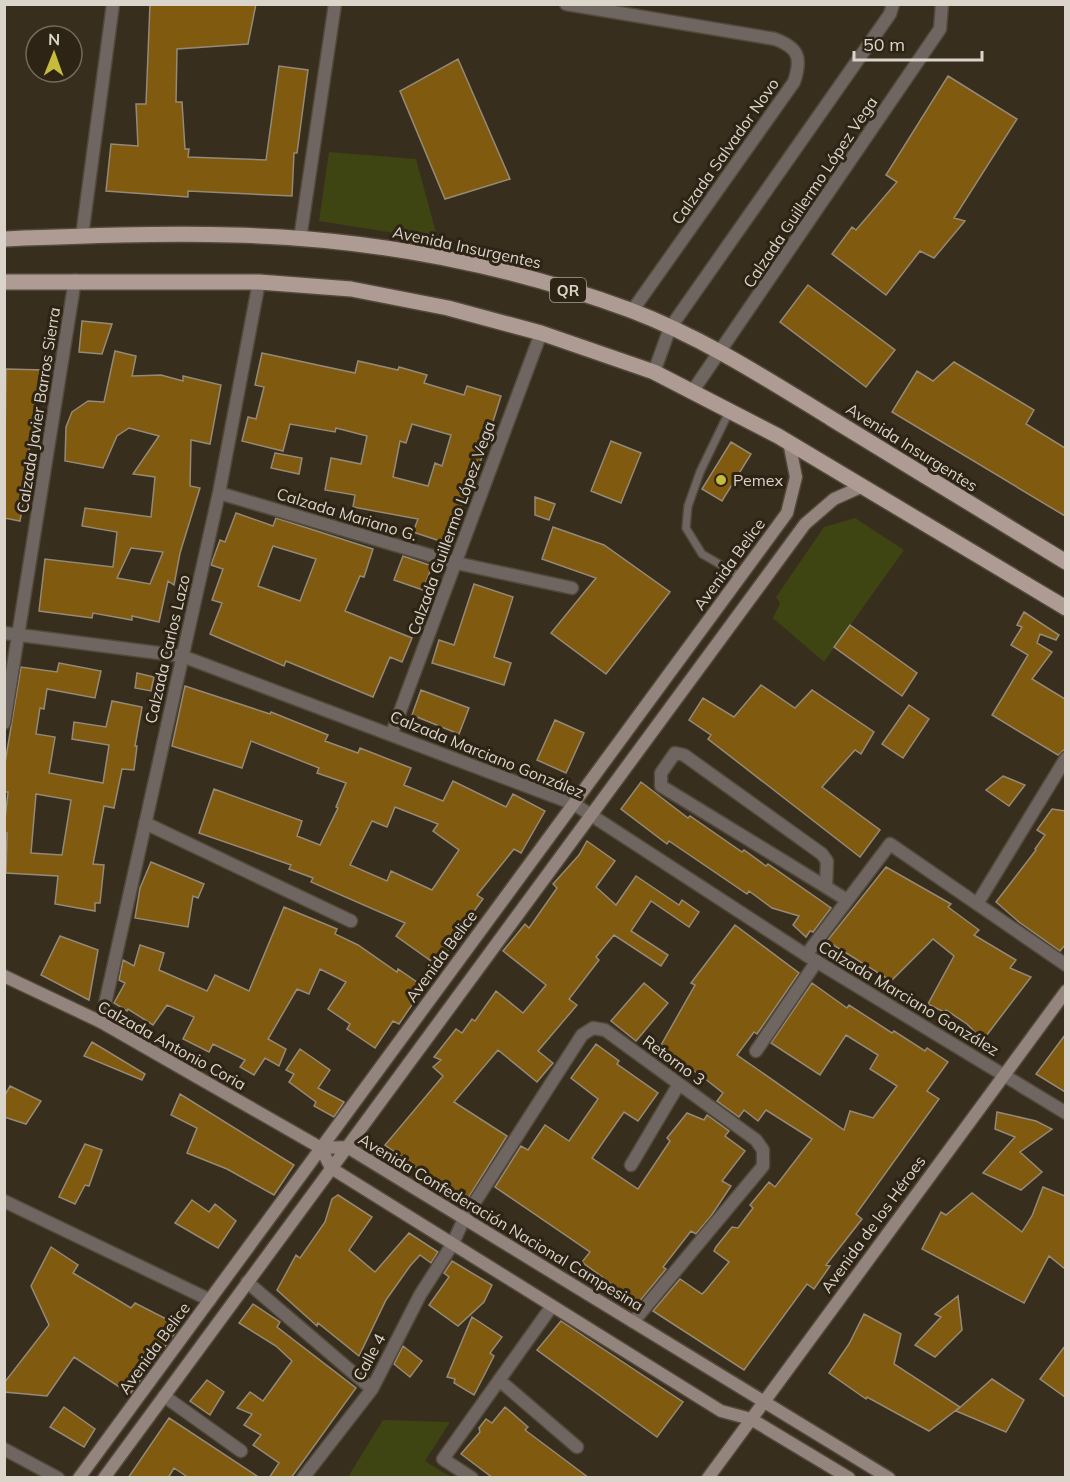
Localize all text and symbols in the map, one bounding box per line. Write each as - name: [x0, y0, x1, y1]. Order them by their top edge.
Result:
- north arrow: [24, 24, 84, 84]
- scale bar: [854, 24, 982, 62]
- text: N: [48, 29, 60, 49]
- text: 50 m: [863, 33, 905, 56]
- street label: Calzada Salvador Novo: [667, 74, 783, 228]
- street label: Calzada Guillermo López Vega: [738, 93, 882, 291]
- street label: Avenida Insurgentes: [391, 221, 543, 273]
- road number: QR: [550, 278, 586, 302]
- street label: Calzada Javier Barros Sierra: [12, 306, 64, 514]
- street label: Avenida Insurgentes: [843, 398, 981, 496]
- street label: Calzada Guillermo López Vega: [403, 418, 499, 638]
- place label: Pemex: [733, 470, 783, 490]
- marker: Pemex: [714, 473, 728, 487]
- street label: Calzada Mariano G.: [274, 483, 420, 545]
- street label: Avenida Belice: [689, 514, 769, 614]
- street label: Calzada Carlos Lazo: [140, 573, 194, 725]
- street label: Calzada Marciano González: [387, 706, 587, 802]
- street label: Avenida Belice: [401, 906, 481, 1006]
- street label: Calzada Marciano González: [815, 936, 1003, 1060]
- street label: Calzada Antonio Coria: [94, 996, 250, 1094]
- street label: Retorno 3: [639, 1031, 709, 1089]
- street label: Avenida Confederación Nacional Campesina: [355, 1129, 647, 1315]
- street label: Avenida de los Héroes: [816, 1151, 930, 1297]
- street label: Avenida Belice: [114, 1298, 194, 1398]
- street label: Calle 4: [348, 1330, 390, 1384]

